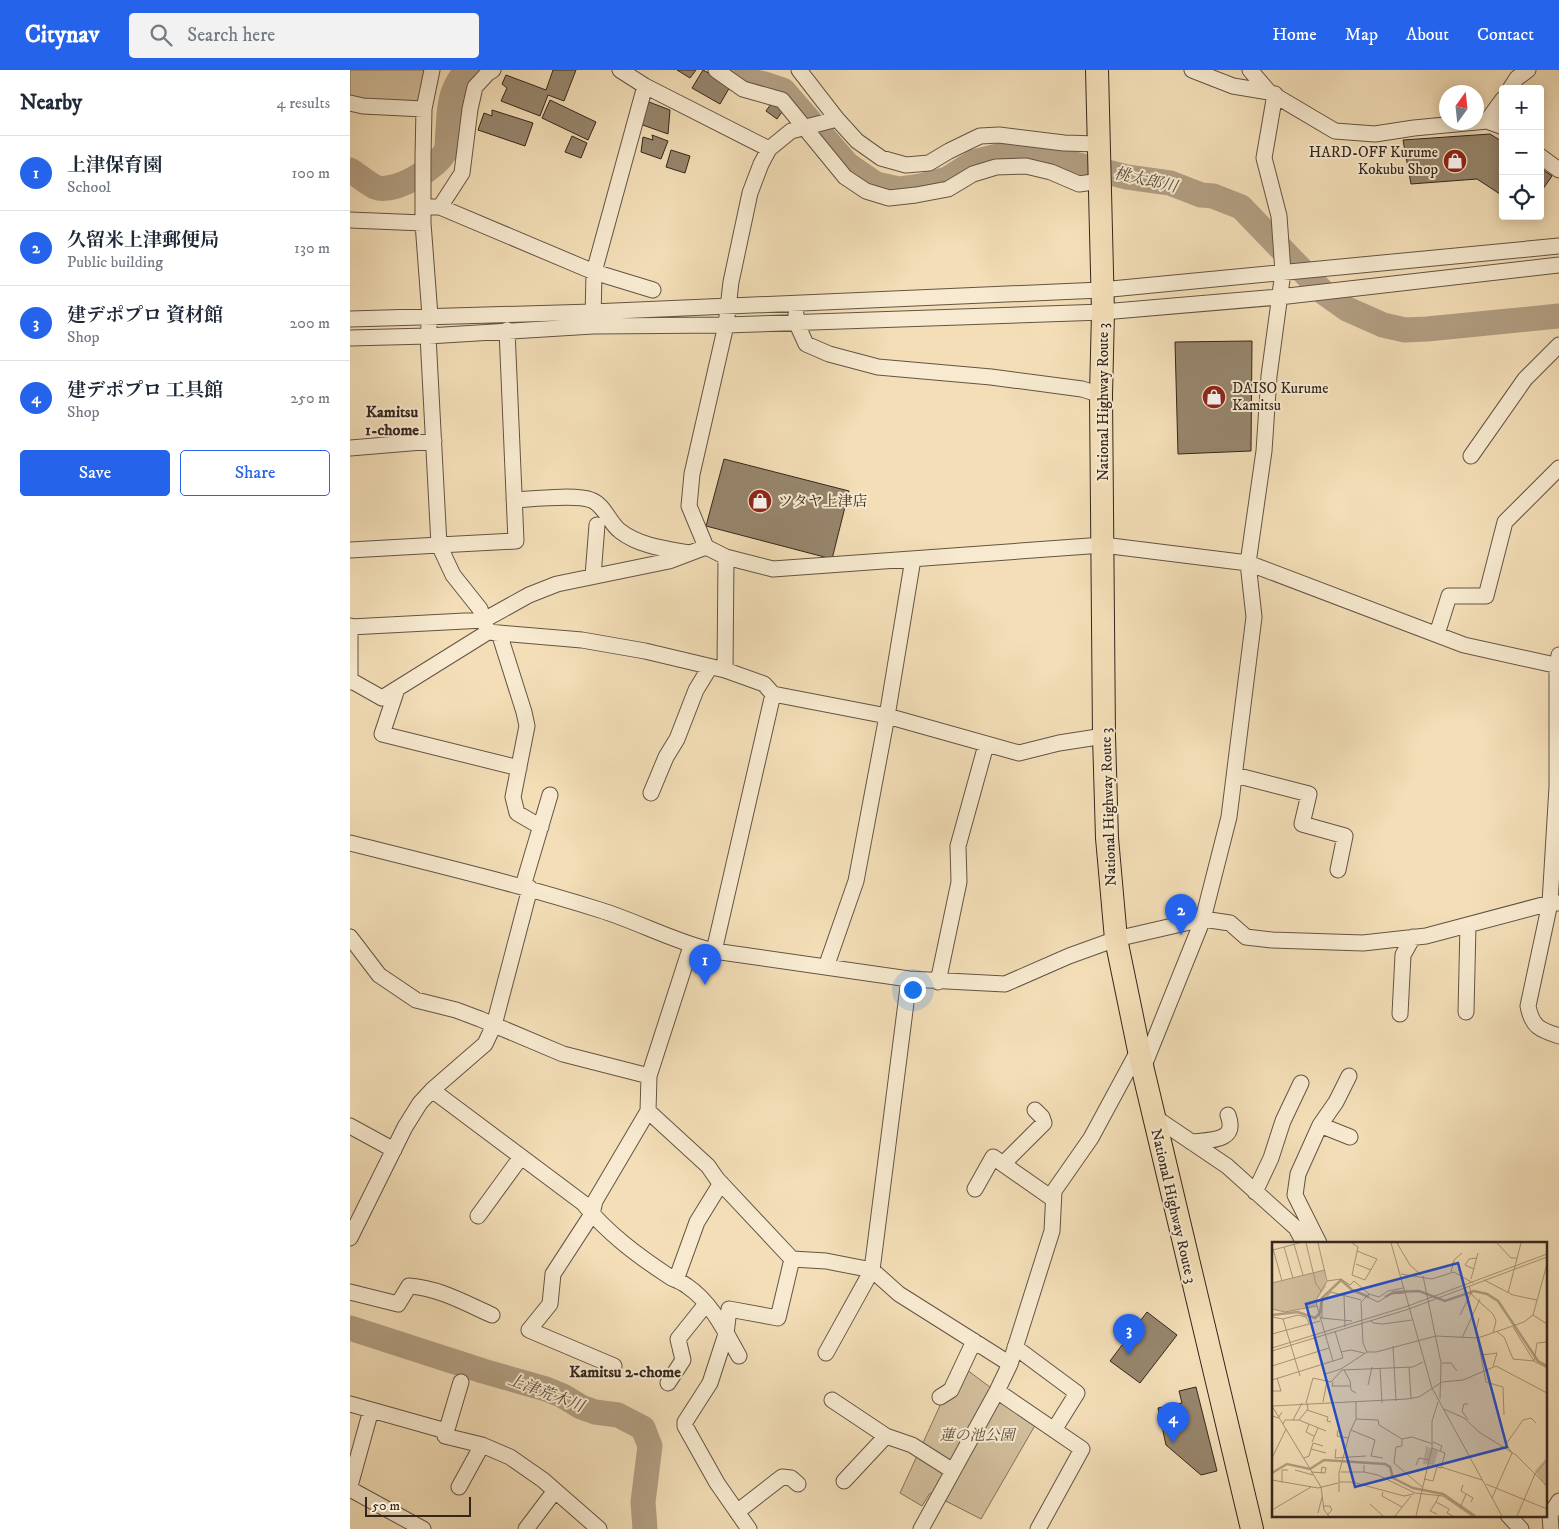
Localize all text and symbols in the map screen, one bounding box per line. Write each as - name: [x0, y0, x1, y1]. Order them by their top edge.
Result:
- search box: [129, 13, 479, 58]
- text: Citynav: [25, 20, 99, 50]
- icon: search: [147, 21, 175, 49]
- text: Search here: [187, 24, 275, 47]
- text: Home: [1272, 24, 1317, 46]
- text: Map: [1345, 24, 1378, 46]
- text: About: [1406, 24, 1449, 46]
- text: Contact: [1477, 24, 1534, 46]
- north arrow: [1439, 85, 1484, 130]
- map controls: [1499, 85, 1544, 220]
- button: +: [1499, 85, 1544, 130]
- text: Nearby: [20, 90, 82, 116]
- text: 4 results: [277, 93, 330, 113]
- button: −: [1499, 130, 1544, 175]
- place label: HARD-OFF Kurume Kokubu Shop: [1309, 143, 1438, 179]
- shop icon: HARD-OFF Kurume Kokubu Shop: [1442, 148, 1468, 174]
- text: 上津保育園: [67, 154, 162, 177]
- text: 1: [33, 163, 39, 183]
- text: 100 m: [292, 163, 330, 183]
- water label: 桃太郎川: [1112, 163, 1181, 197]
- button: locate: [1499, 175, 1544, 220]
- text: School: [67, 177, 111, 197]
- text: 久留米上津郵便局: [67, 229, 219, 252]
- text: 2: [32, 238, 40, 258]
- text: 130 m: [294, 238, 330, 258]
- text: Public building: [67, 252, 163, 272]
- text: 建デポプロ 資材館: [67, 304, 223, 327]
- text: 3: [33, 313, 39, 333]
- text: 200 m: [289, 313, 330, 333]
- street label: National Highway Route 3: [1094, 323, 1113, 481]
- text: Shop: [67, 327, 100, 347]
- text: 建デポプロ 工具館: [67, 379, 223, 402]
- place label: DAISO Kurume Kamitsu: [1232, 379, 1328, 415]
- shop icon: DAISO Kurume Kamitsu: [1201, 384, 1227, 410]
- text: 4: [31, 388, 41, 408]
- text: 250 m: [290, 388, 330, 408]
- text: Shop: [67, 402, 100, 422]
- district label: Kamitsu 1-chome: [365, 402, 419, 440]
- button: Save: [20, 450, 170, 496]
- button: Share: [180, 450, 330, 496]
- shop icon: ツタヤ上津店: [747, 488, 773, 514]
- place label: ツタヤ上津店: [778, 492, 868, 511]
- street label: National Highway Route 3: [1096, 728, 1121, 886]
- pin: 2: [1165, 894, 1197, 935]
- pin: 1: [689, 944, 721, 985]
- your location: [900, 977, 926, 1003]
- street label: National Highway Route 3: [1146, 1127, 1201, 1285]
- inset map: [1272, 1242, 1546, 1516]
- pin: 3: [1113, 1314, 1145, 1355]
- district label: Kamitsu 2-chome: [569, 1362, 681, 1382]
- water label: 上津荒木川: [505, 1369, 588, 1417]
- pin: 4: [1157, 1402, 1189, 1443]
- park label: 蓮の池公園: [939, 1426, 1017, 1445]
- scale bar: [365, 1494, 471, 1517]
- text: 50 m: [372, 1497, 400, 1515]

